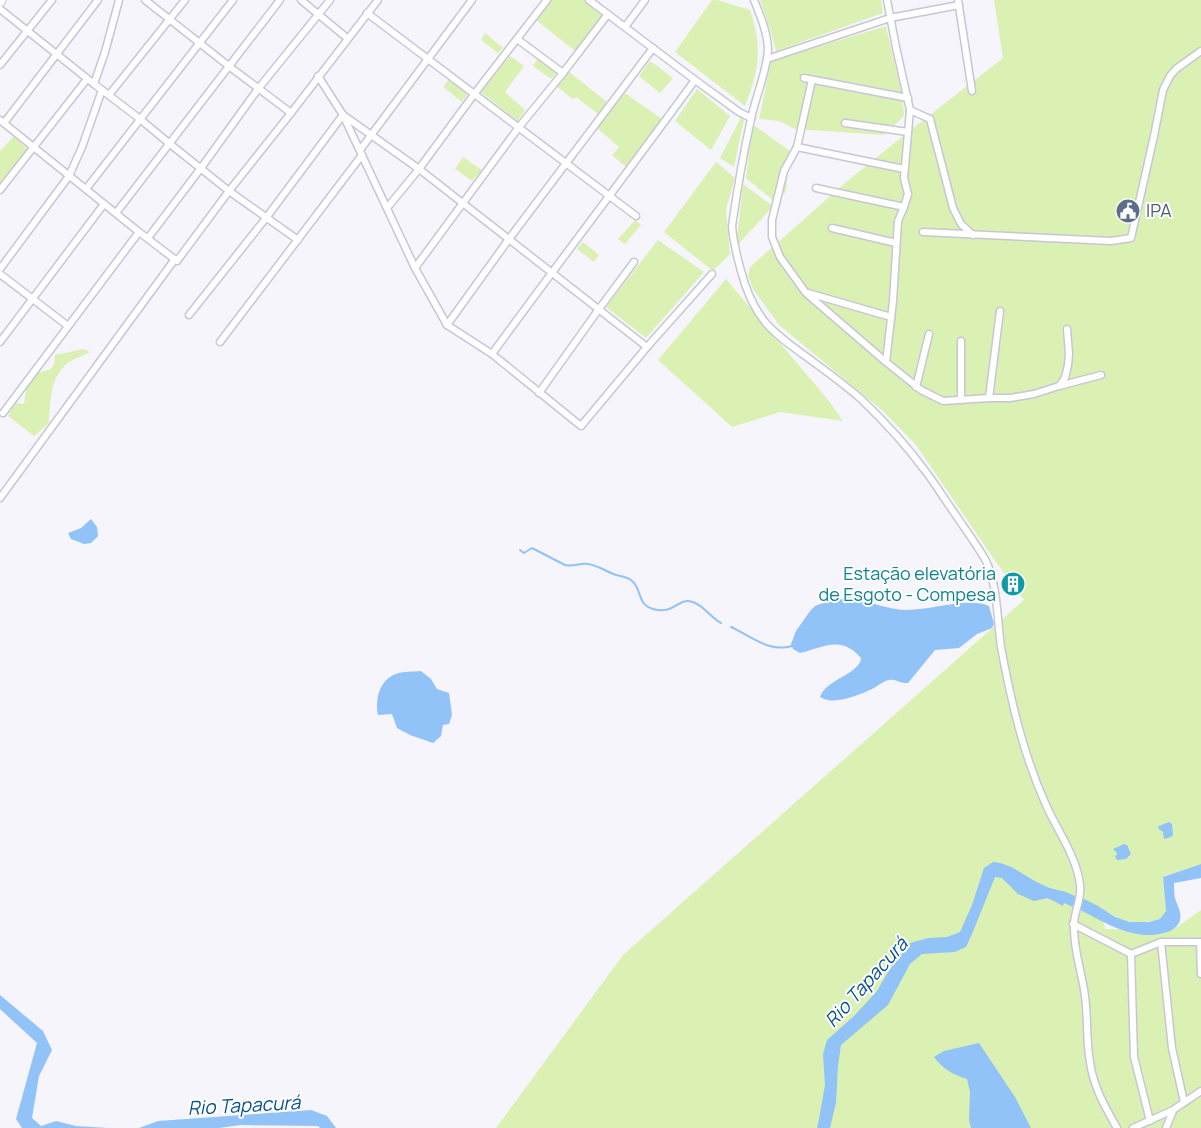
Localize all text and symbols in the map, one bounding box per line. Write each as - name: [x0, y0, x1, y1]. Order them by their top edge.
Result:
- public building icon: IPA: [1115, 198, 1141, 224]
- place label: IPA: [1146, 198, 1172, 222]
- place label: Estação elevatória de Esgoto - Compesa: [819, 561, 996, 606]
- building icon: Estação elevatória de Esgoto - Compesa: [1000, 571, 1026, 597]
- water label: Rio Tapacurá: [819, 930, 914, 1033]
- water label: Rio Tapacurá: [187, 1089, 302, 1121]

